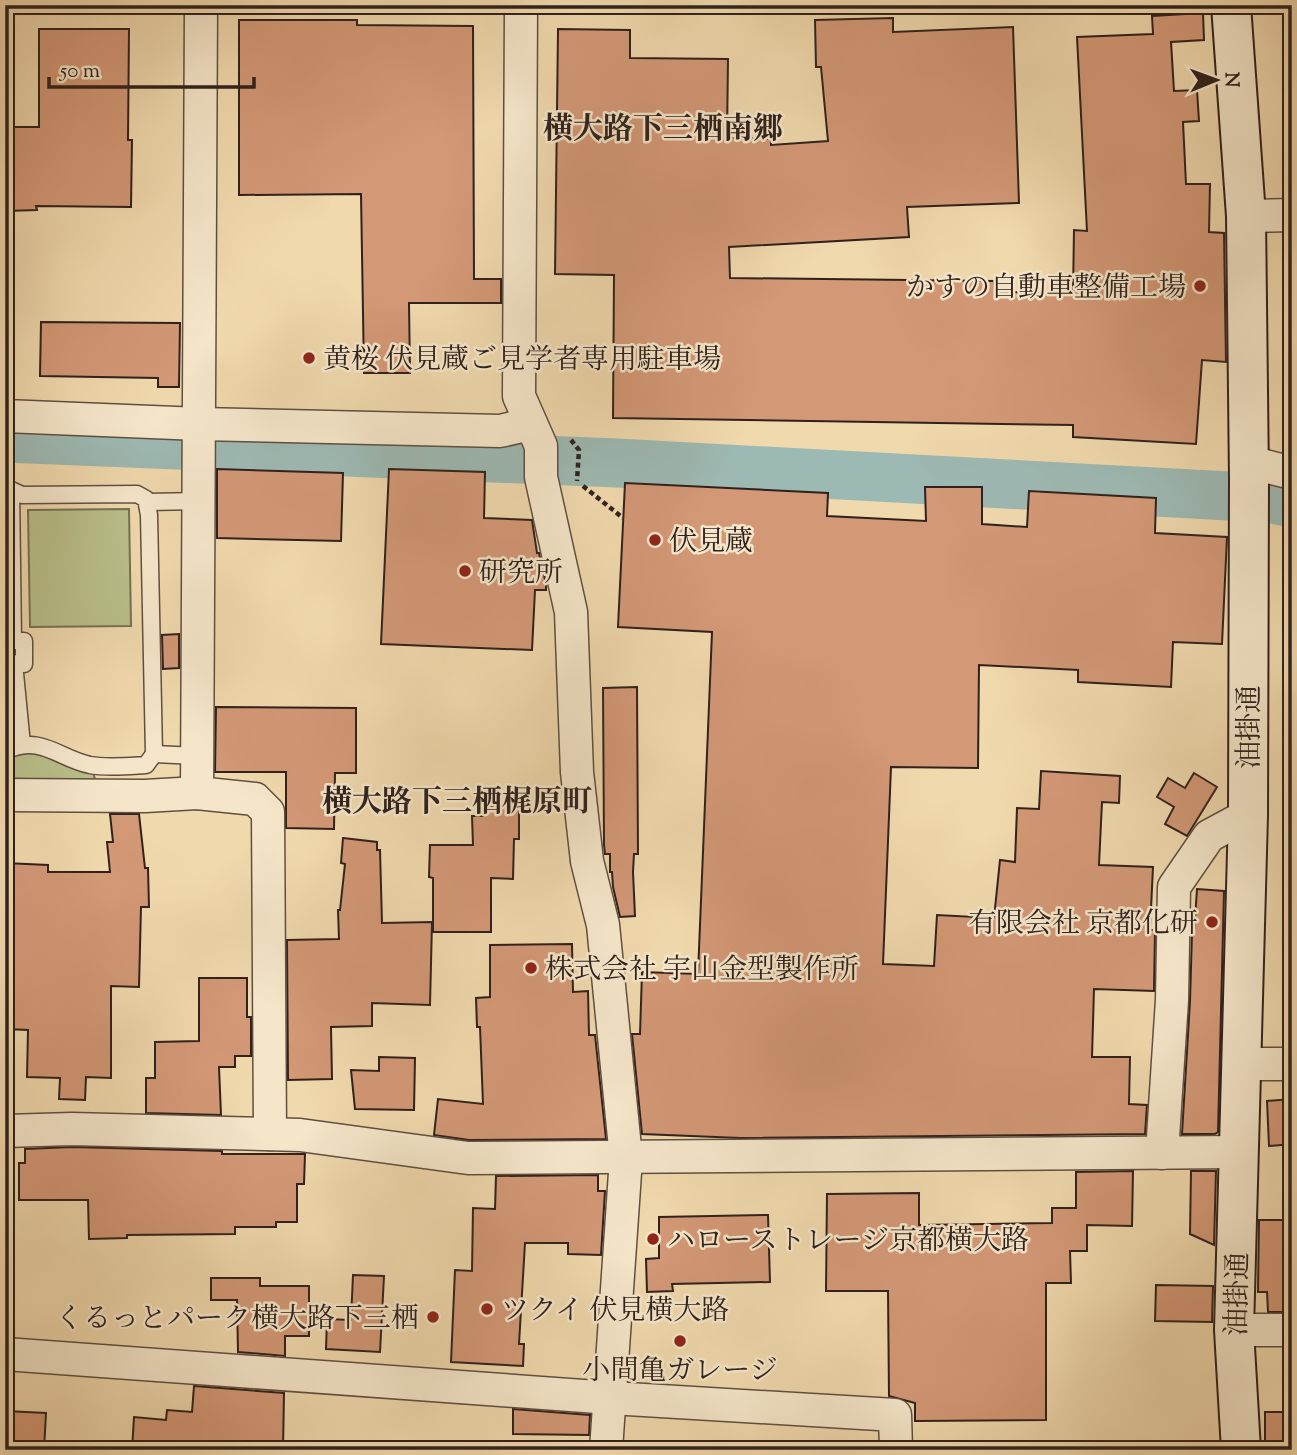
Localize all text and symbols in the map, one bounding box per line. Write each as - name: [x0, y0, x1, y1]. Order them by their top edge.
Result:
- scale bar: [49, 46, 254, 90]
- north arrow: [1182, 46, 1252, 116]
- text: 50 m: [59, 57, 100, 87]
- text: N: [1217, 72, 1244, 88]
- district label: 横大路下三栖南郷: [543, 109, 783, 152]
- place label: かすの自動車整備工場: [906, 269, 1186, 309]
- marker: かすの自動車整備工場: [1192, 278, 1208, 294]
- place label: 黄桜 伏見蔵ご見学者専用駐車場: [323, 341, 721, 381]
- marker: 黄桜 伏見蔵ご見学者専用駐車場: [301, 350, 317, 366]
- place label: 伏見蔵: [669, 523, 753, 563]
- marker: 伏見蔵: [647, 532, 663, 548]
- place label: 研究所: [479, 554, 563, 594]
- marker: 研究所: [457, 563, 473, 579]
- street label: 油掛通: [1231, 685, 1271, 769]
- district label: 横大路下三栖梶原町: [322, 782, 592, 825]
- place label: 有限会社 京都化研: [968, 905, 1198, 945]
- marker: 有限会社 京都化研: [1204, 914, 1220, 930]
- place label: 株式会社 宇山金型製作所: [545, 951, 859, 991]
- marker: 株式会社 宇山金型製作所: [523, 960, 539, 976]
- place label: ハローストレージ京都横大路: [667, 1222, 1029, 1262]
- marker: ハローストレージ京都横大路: [645, 1231, 661, 1247]
- street label: 油掛通: [1218, 1252, 1260, 1336]
- place label: ツクイ 伏見横大路: [501, 1292, 729, 1332]
- place label: くるっとパーク横大路下三栖: [55, 1300, 419, 1340]
- marker: ツクイ 伏見横大路: [479, 1301, 495, 1317]
- marker: くるっとパーク横大路下三栖: [425, 1309, 441, 1325]
- marker: 小間亀ガレージ: [672, 1333, 688, 1349]
- place label: 小間亀ガレージ: [582, 1352, 778, 1392]

